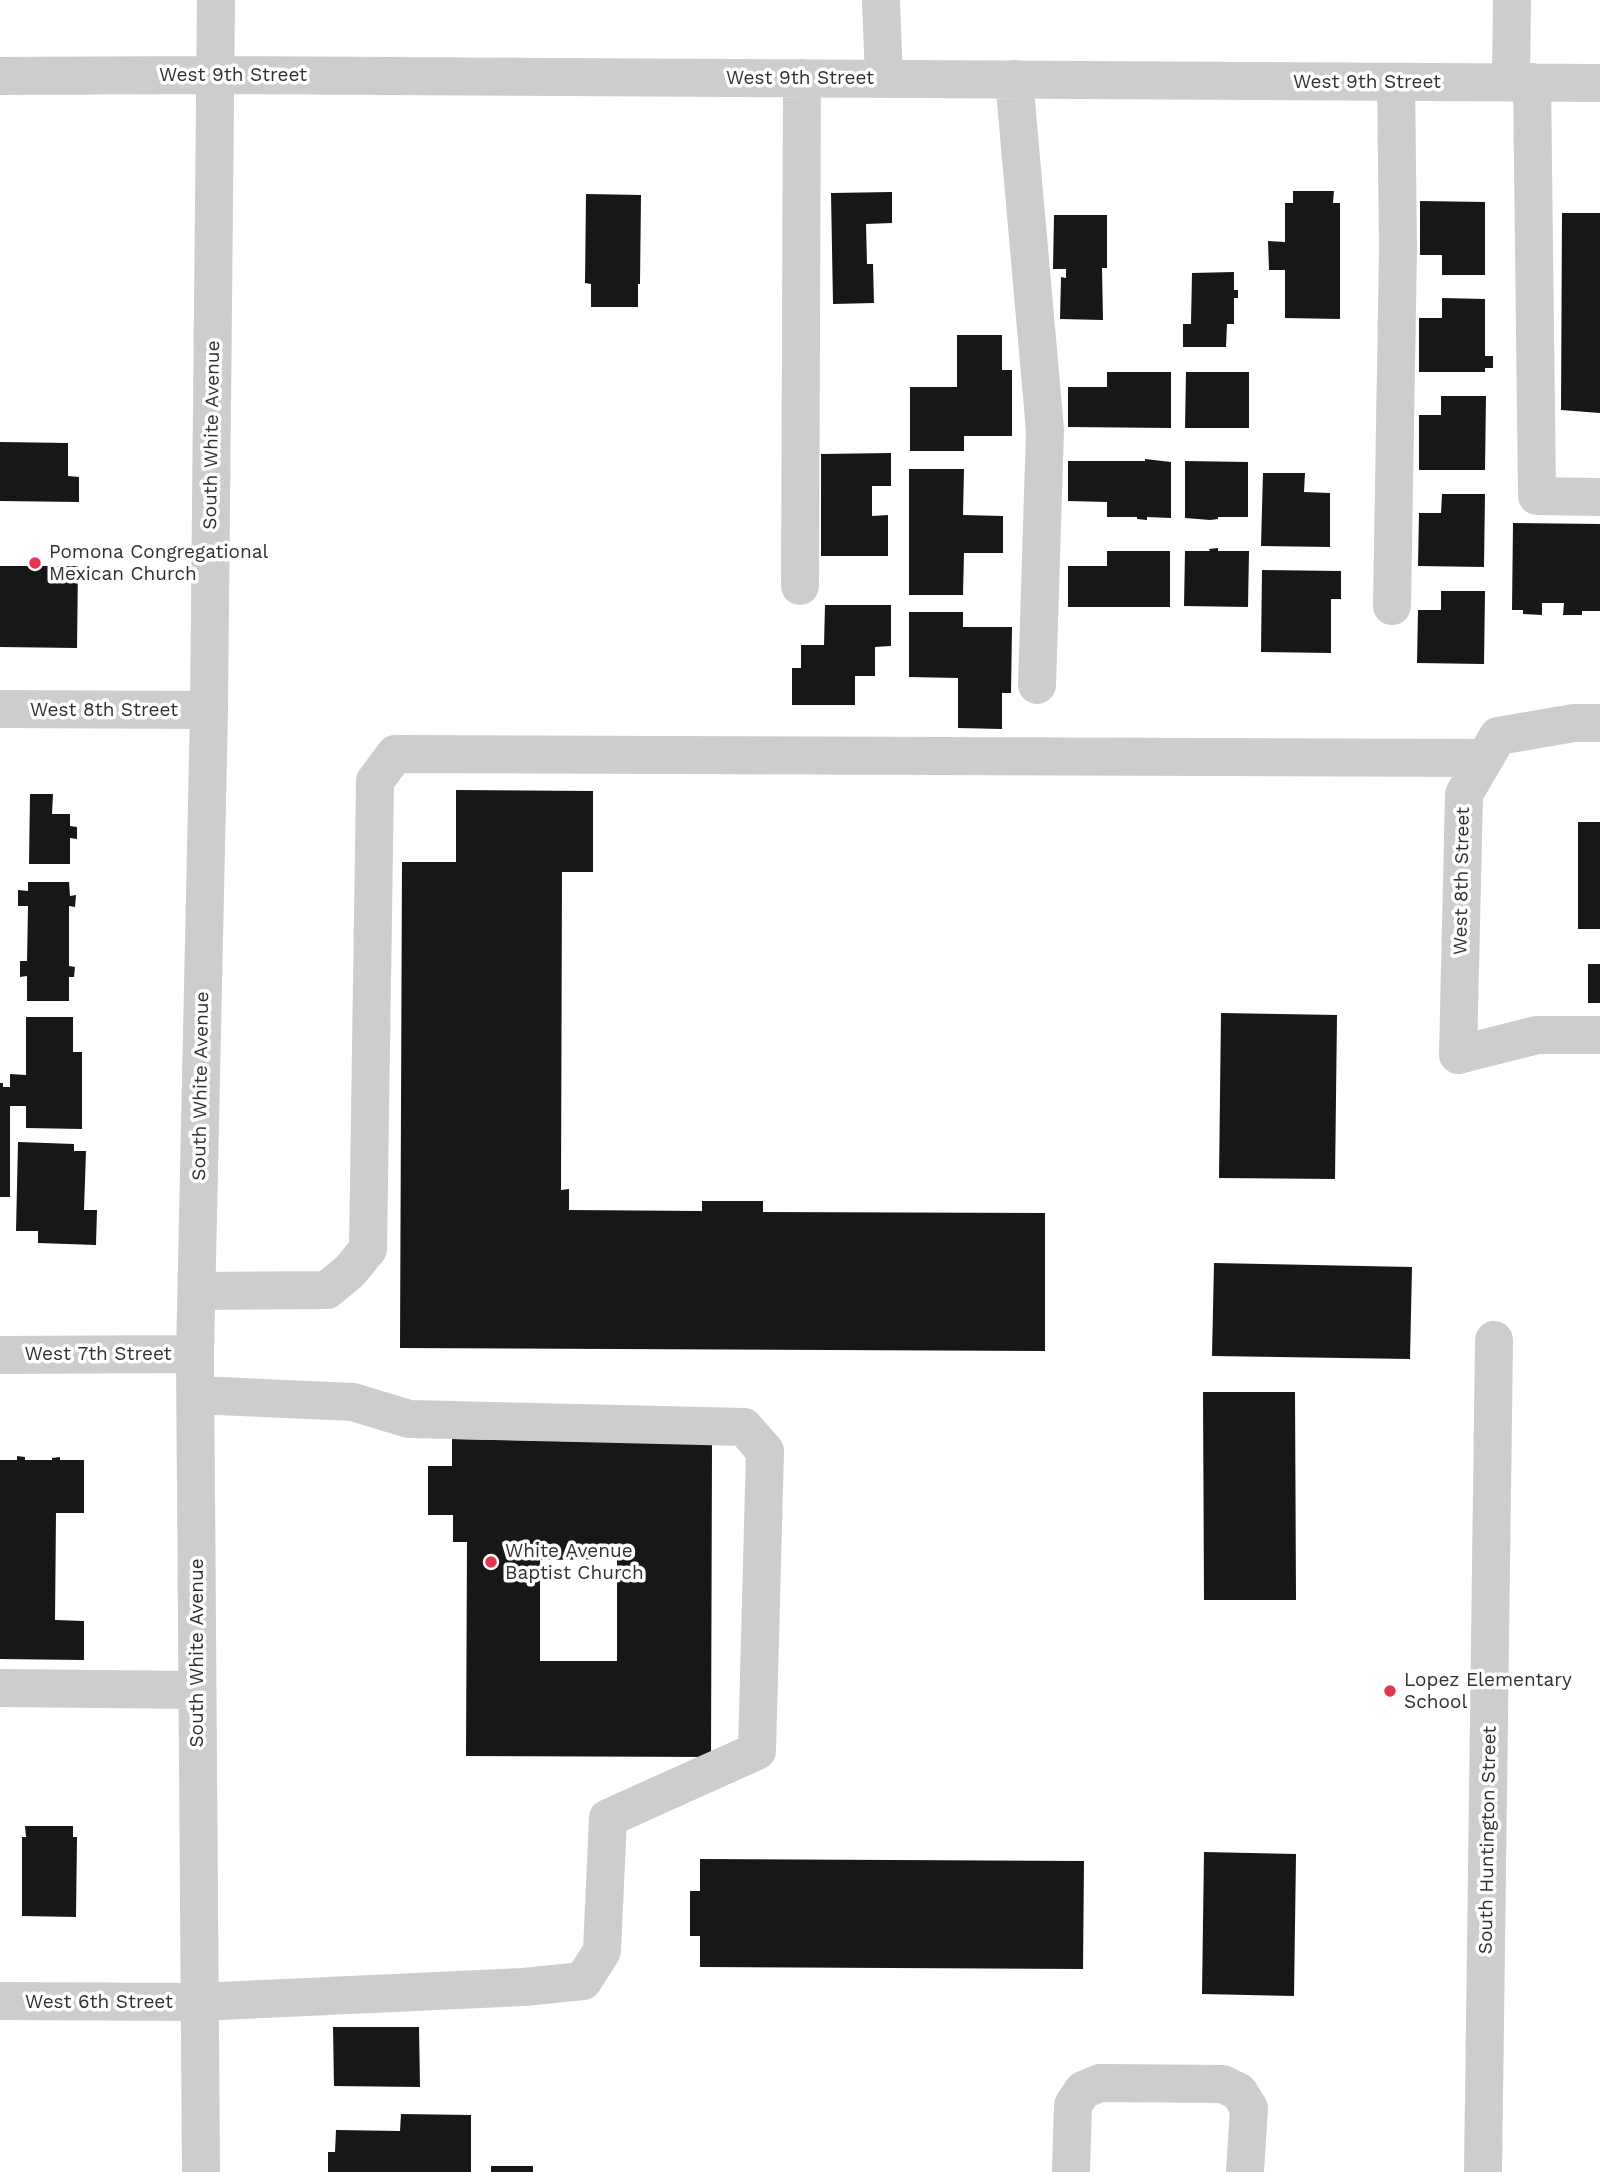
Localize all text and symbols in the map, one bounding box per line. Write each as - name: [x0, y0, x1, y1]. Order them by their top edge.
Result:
- street label: West 9th Street: [159, 64, 307, 86]
- street label: West 9th Street: [726, 67, 874, 89]
- street label: West 9th Street: [1293, 71, 1441, 93]
- street label: South White Avenue: [199, 340, 225, 530]
- place label: Pomona Congregational Mexican Church: [49, 541, 268, 585]
- marker: Pomona Congregational Mexican Church: [27, 555, 43, 571]
- street label: West 8th Street: [30, 699, 178, 721]
- street label: West 8th Street: [1449, 807, 1475, 955]
- street label: South White Avenue: [188, 991, 214, 1181]
- street label: West 7th Street: [24, 1343, 172, 1365]
- place label: White Avenue Baptist Church: [505, 1540, 644, 1584]
- marker: White Avenue Baptist Church: [483, 1554, 499, 1570]
- street label: South White Avenue: [186, 1558, 208, 1748]
- place label: Lopez Elementary School: [1404, 1669, 1572, 1713]
- marker: Lopez Elementary School: [1382, 1683, 1398, 1699]
- street label: South Huntington Street: [1475, 1726, 1501, 1954]
- street label: West 6th Street: [25, 1991, 173, 2013]

